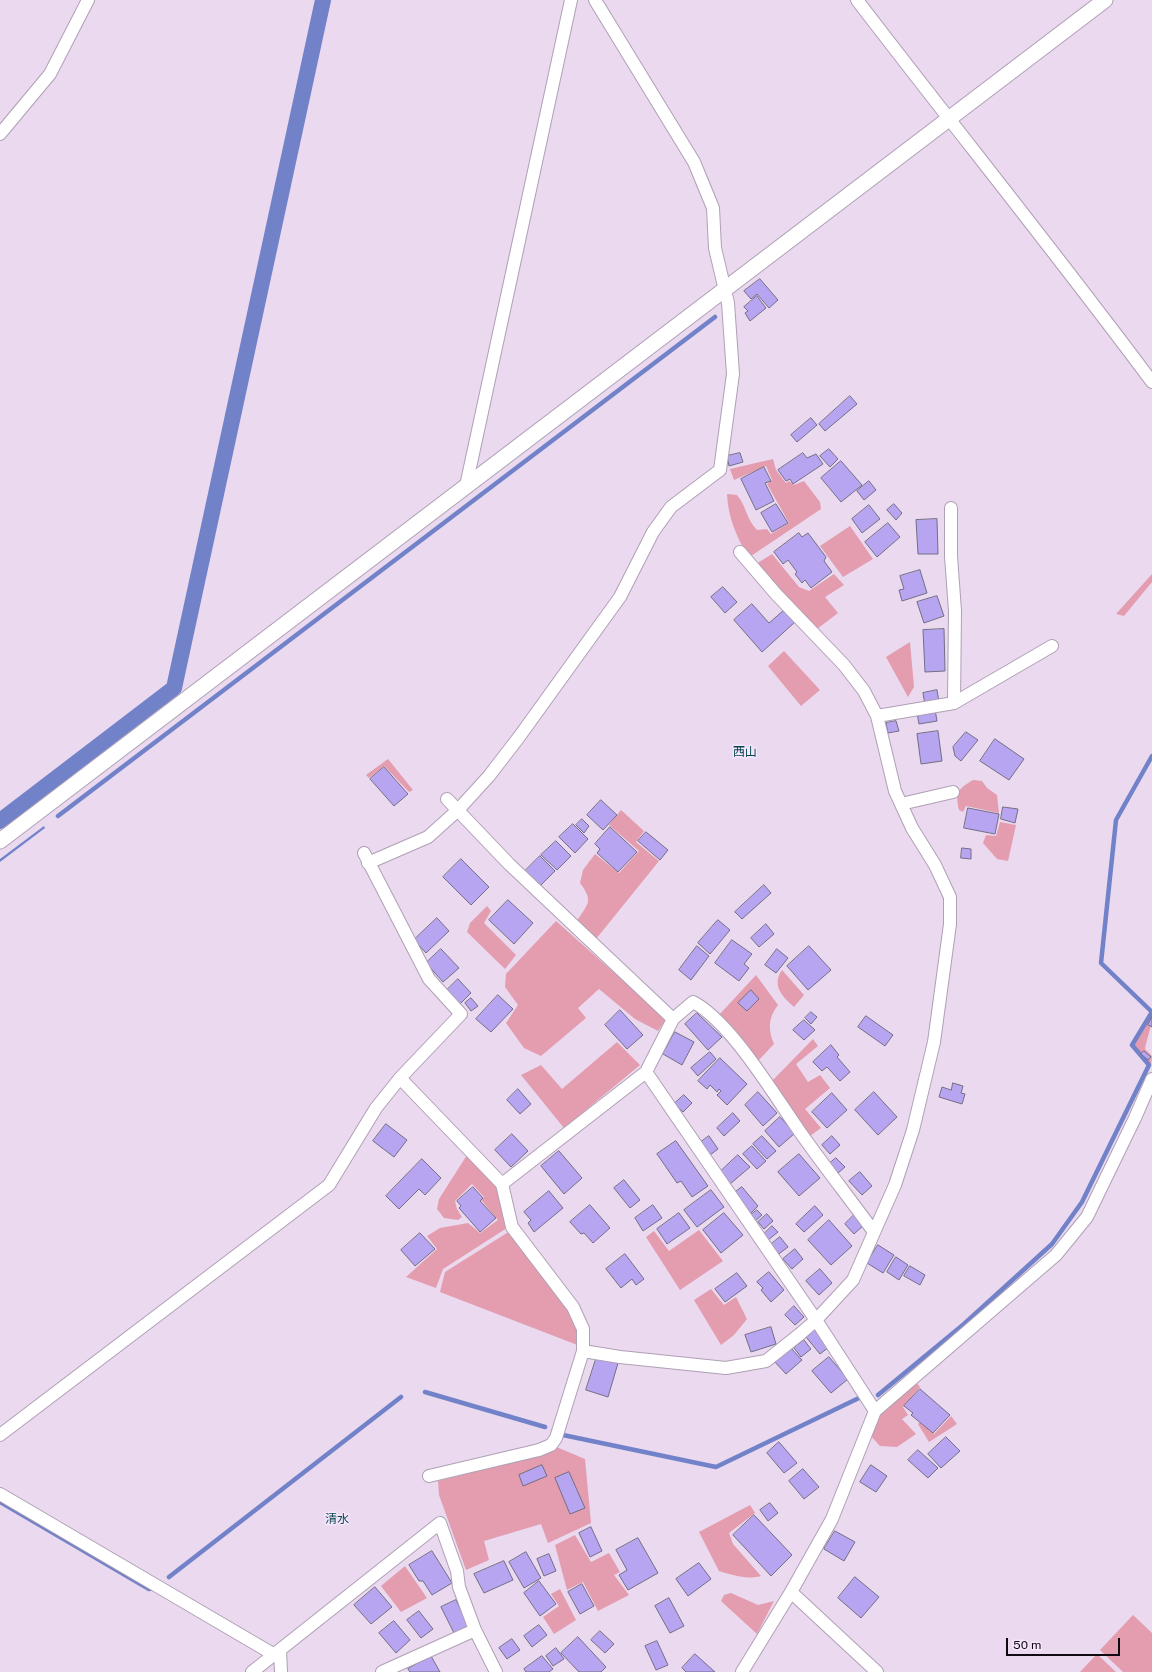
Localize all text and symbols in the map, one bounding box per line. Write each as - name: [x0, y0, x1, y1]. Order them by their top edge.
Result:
- district label: 西山: [733, 745, 757, 759]
- district label: 清水: [325, 1512, 349, 1526]
- scale bar: [1008, 1630, 1122, 1656]
- text: 50 m: [1013, 1638, 1041, 1652]

